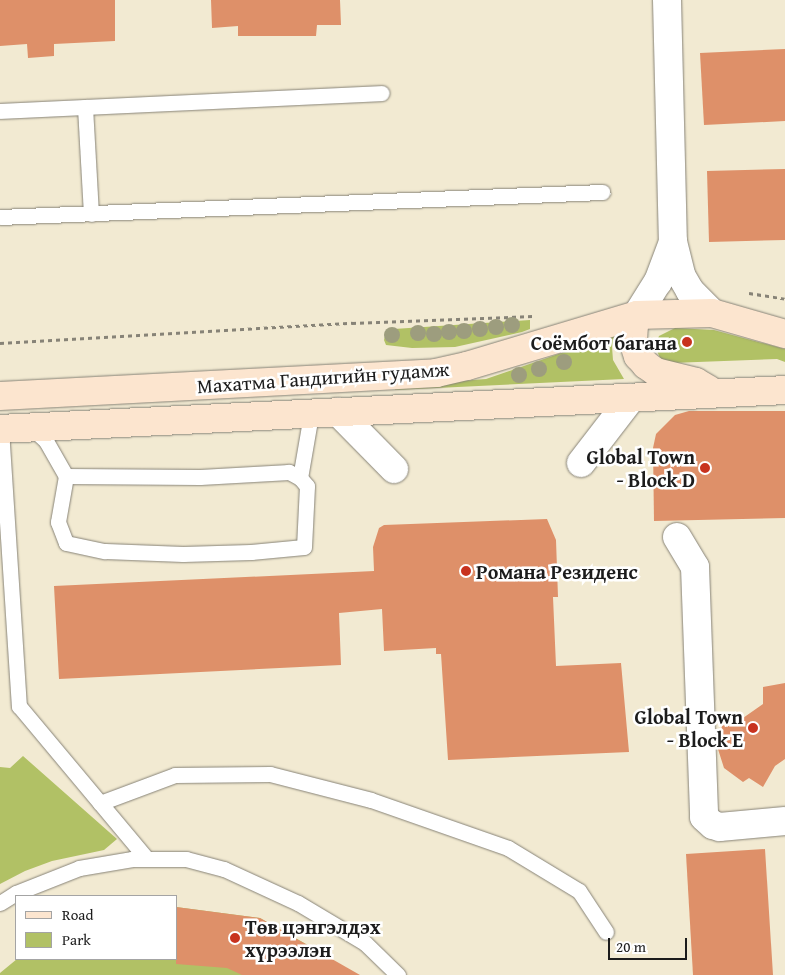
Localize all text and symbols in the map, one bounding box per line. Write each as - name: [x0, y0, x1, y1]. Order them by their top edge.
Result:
- place label: Соёмбот багана: [531, 330, 677, 354]
- marker: Соёмбот багана: [681, 336, 693, 348]
- street label: Махатма Гандигийн гудамж: [196, 356, 450, 398]
- place label: Global Town - Block D: [587, 444, 695, 491]
- marker: Global Town - Block D: [699, 462, 711, 474]
- place label: Романа Резиденс: [476, 559, 638, 583]
- marker: Романа Резиденс: [460, 565, 472, 577]
- place label: Global Town - Block E: [635, 704, 743, 751]
- marker: Global Town - Block E: [747, 722, 759, 734]
- legend: [15, 895, 178, 960]
- text: Road: [62, 904, 93, 925]
- place label: Төв цэнгэлдэх хүрээлэн: [245, 914, 380, 961]
- scale bar: [610, 928, 689, 960]
- text: Park: [62, 929, 91, 950]
- marker: Төв цэнгэлдэх хүрээлэн: [229, 932, 241, 944]
- text: 20 m: [616, 936, 646, 957]

